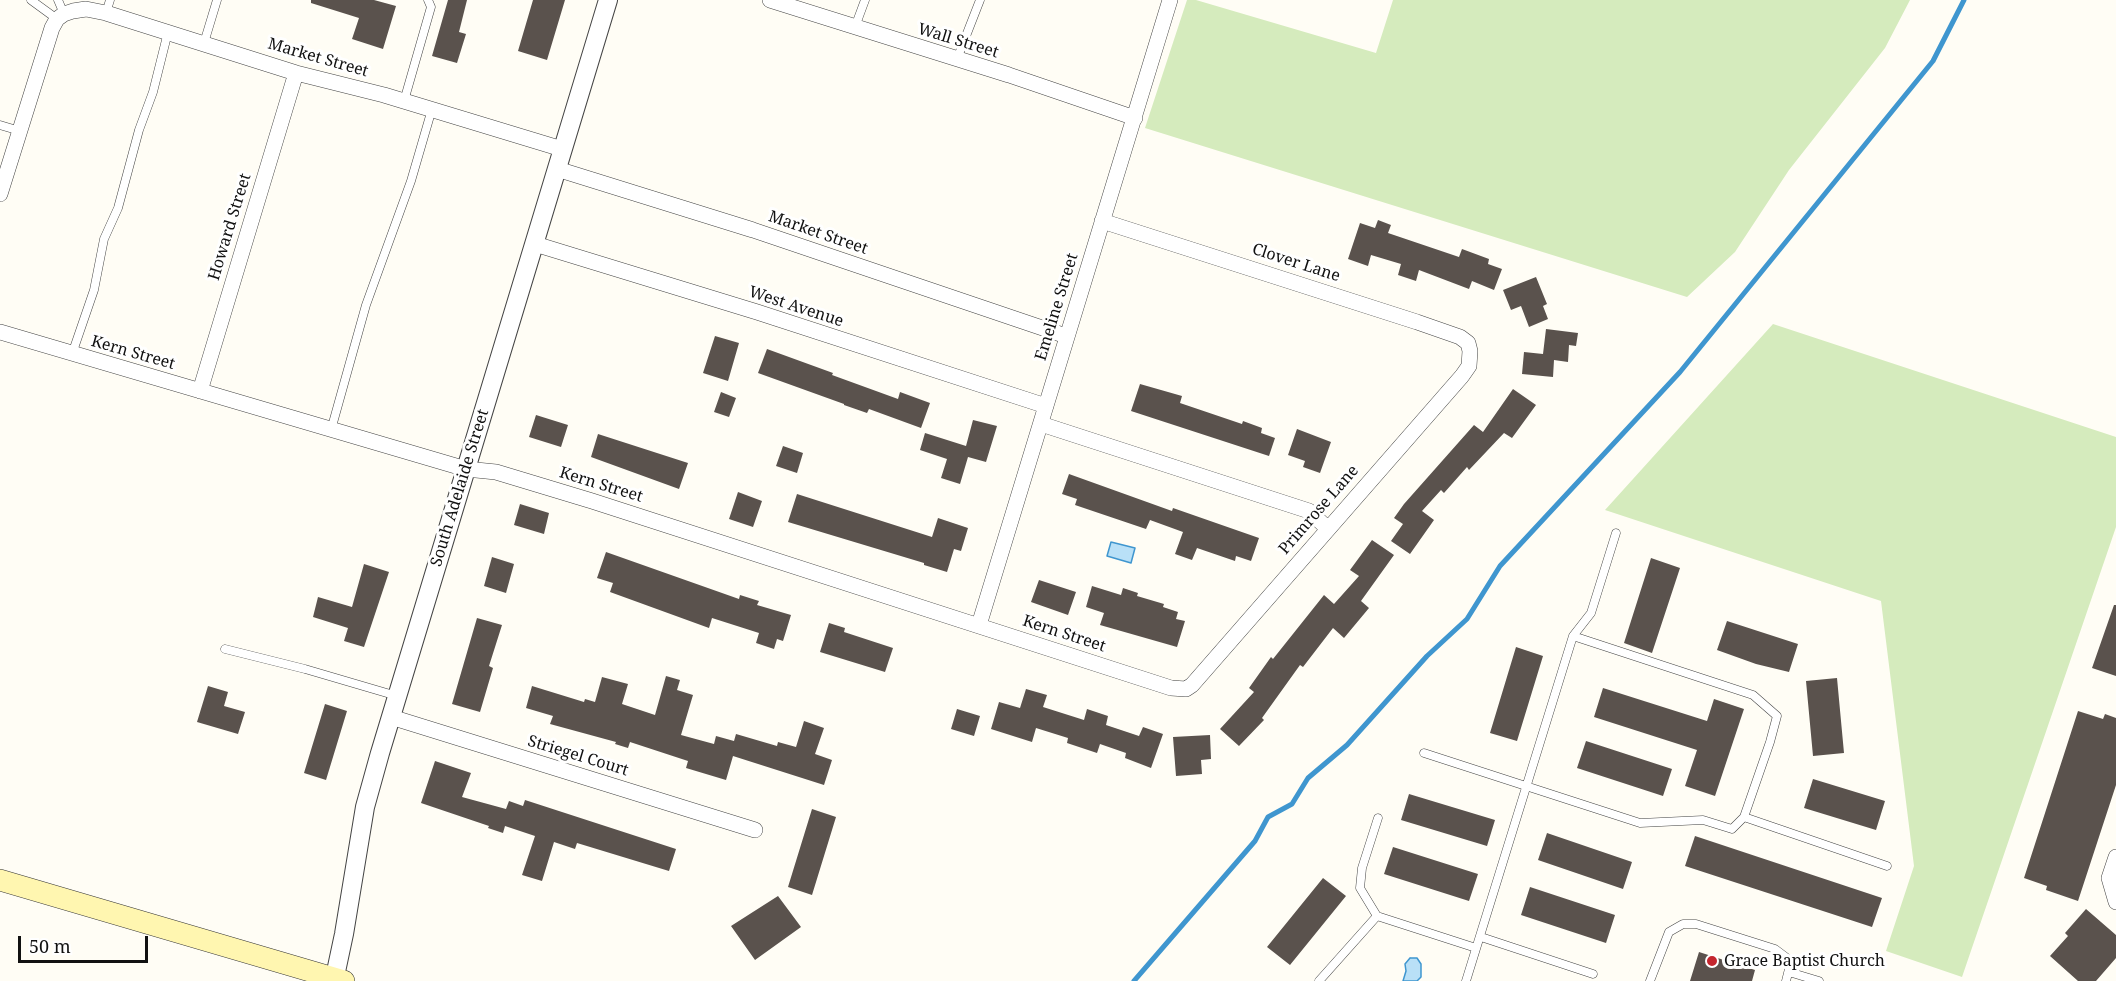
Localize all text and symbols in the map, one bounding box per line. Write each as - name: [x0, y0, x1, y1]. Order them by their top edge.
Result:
- street label: Wall Street: [915, 20, 1001, 62]
- street label: Market Street: [266, 34, 370, 82]
- street label: Howard Street: [205, 171, 255, 283]
- street label: Market Street: [766, 207, 870, 259]
- street label: Clover Lane: [1250, 240, 1342, 286]
- street label: Emeline Street: [1032, 251, 1082, 363]
- street label: West Avenue: [746, 283, 846, 331]
- street label: Kern Street: [89, 332, 177, 374]
- street label: South Adelaide Street: [427, 407, 493, 569]
- street label: Primrose Lane: [1275, 461, 1363, 559]
- street label: Kern Street: [557, 463, 645, 507]
- street label: Kern Street: [1020, 612, 1108, 656]
- street label: Striegel Court: [525, 732, 631, 780]
- scale bar: [21, 924, 152, 962]
- text: 50 m: [29, 934, 71, 958]
- place label: Grace Baptist Church: [1724, 951, 1885, 971]
- marker: Grace Baptist Church: [1705, 954, 1719, 968]

